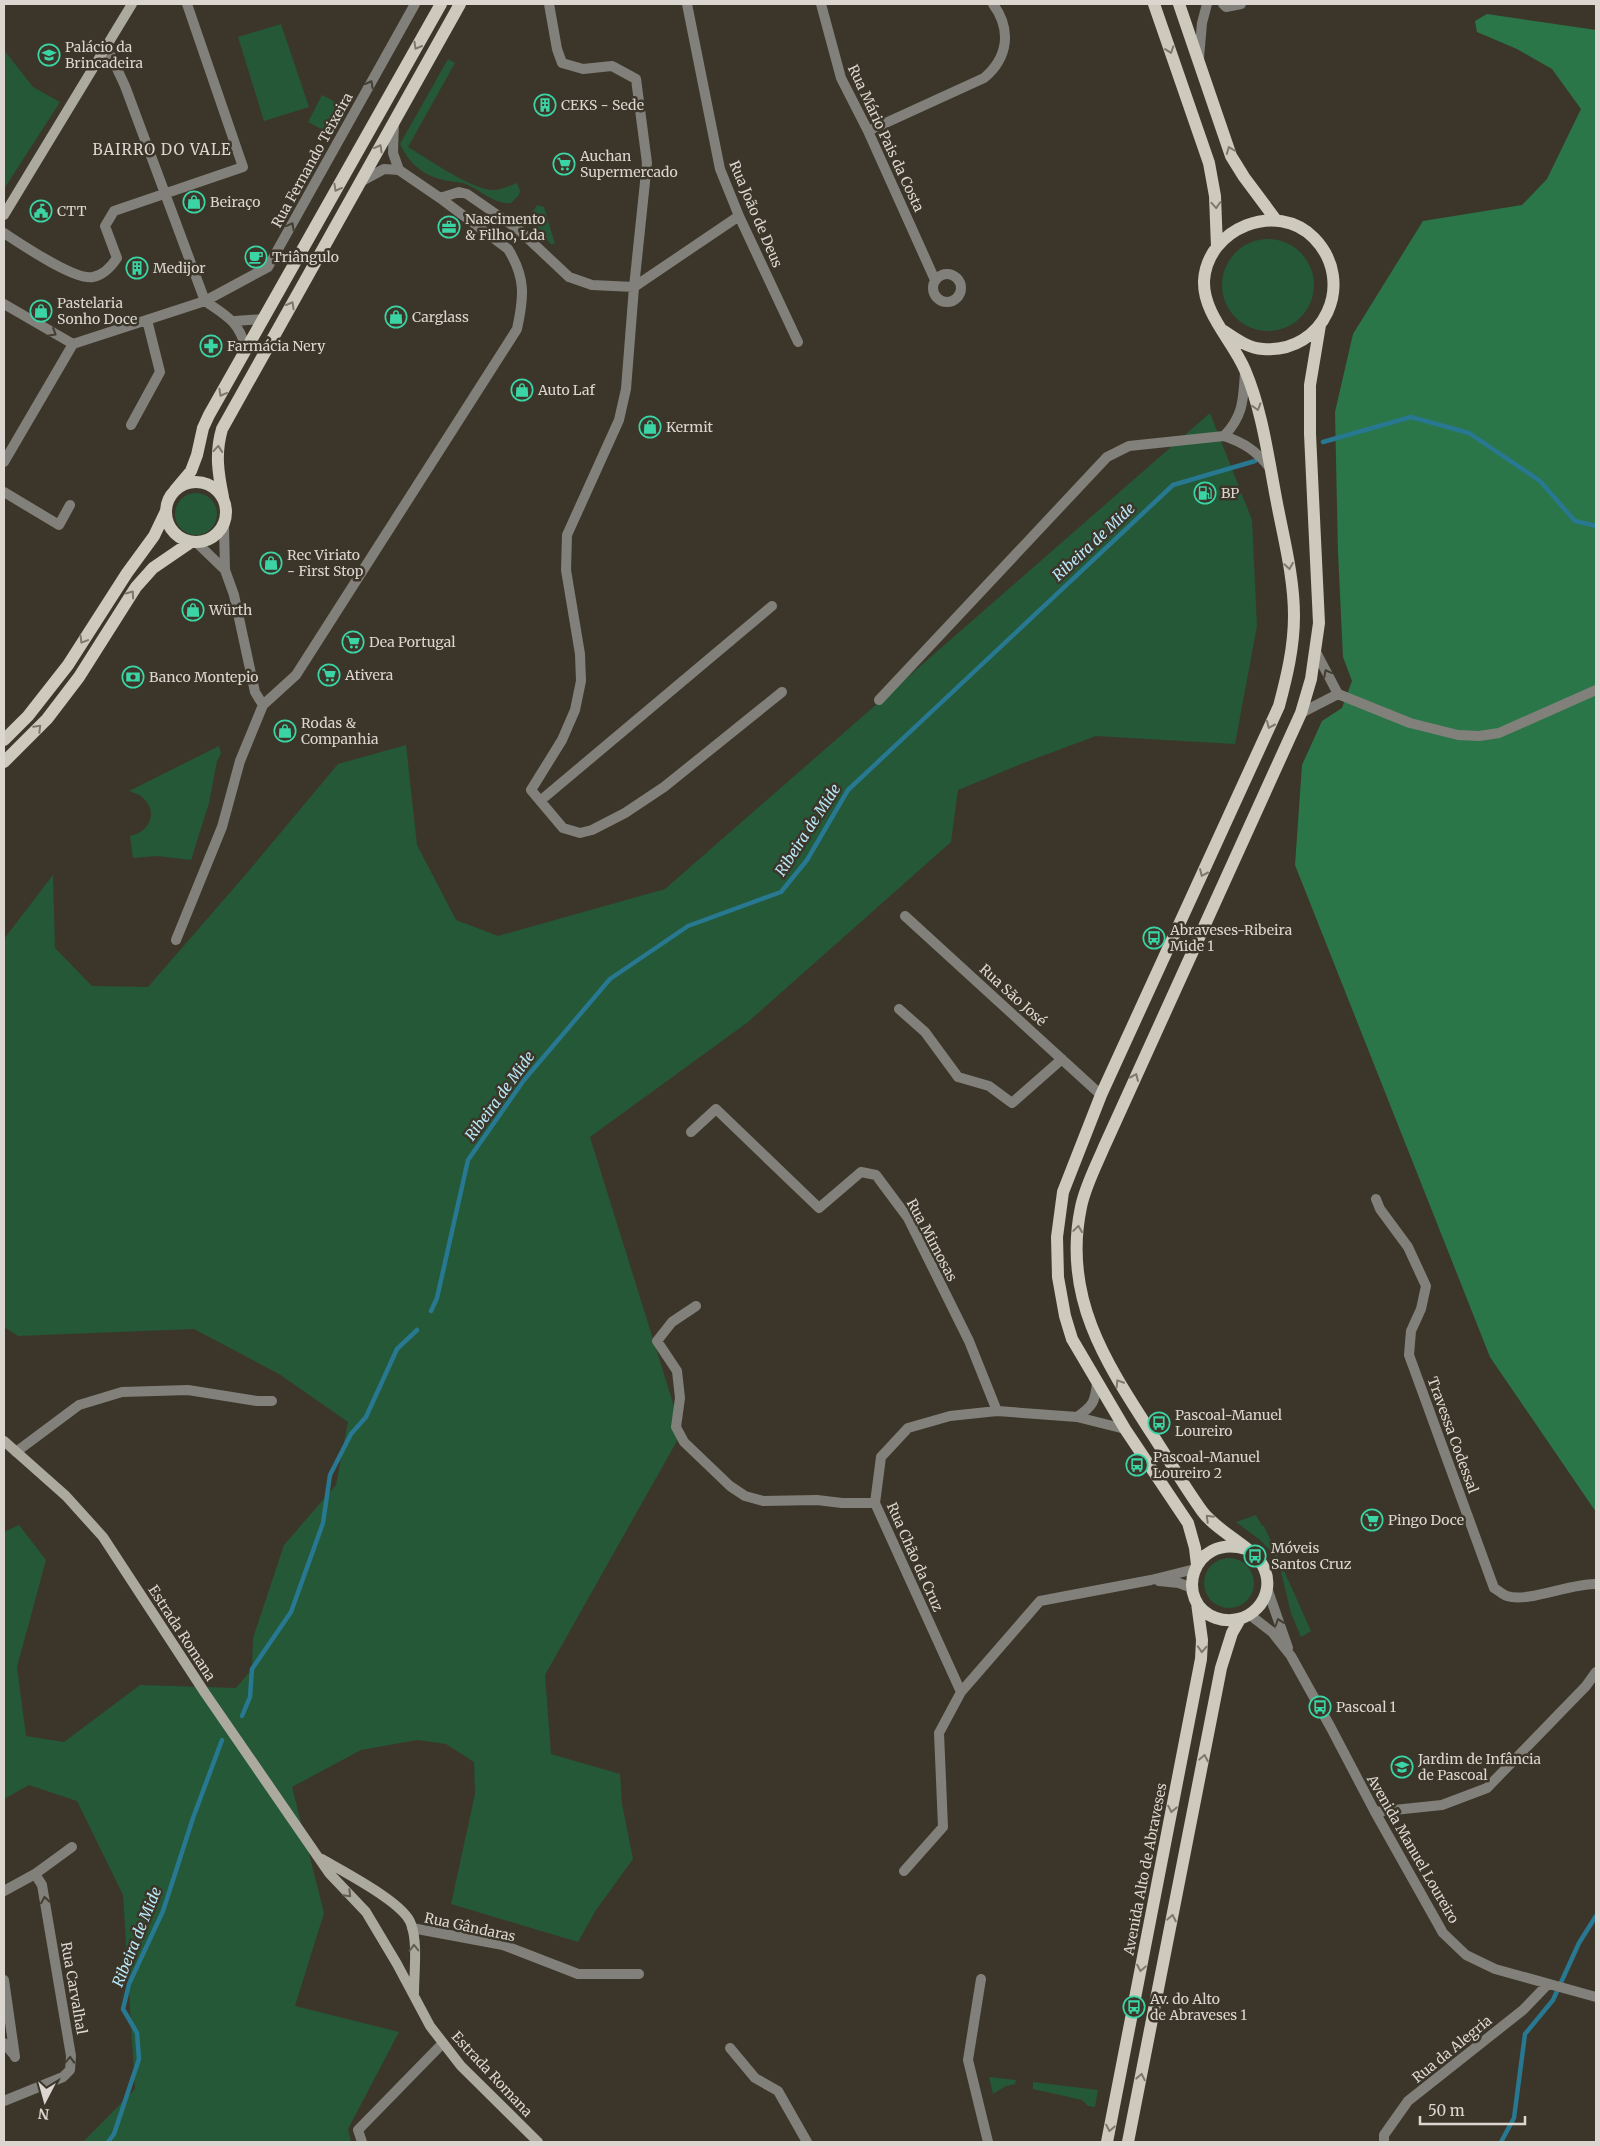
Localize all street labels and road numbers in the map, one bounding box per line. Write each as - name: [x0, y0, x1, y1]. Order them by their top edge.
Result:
- street label: Rua Mário Pais da Costa: [844, 62, 928, 215]
- street label: Rua Fernando Teixeira: [267, 89, 357, 231]
- street label: Rua João de Deus: [725, 158, 787, 270]
- street label: Rua São José: [976, 960, 1050, 1030]
- street label: Rua Mimosas: [903, 1196, 961, 1285]
- street label: Travessa Codessal: [1424, 1374, 1483, 1496]
- street label: Rua Chão da Cruz: [883, 1500, 947, 1615]
- street label: Estrada Romana: [144, 1582, 220, 1685]
- street label: Avenida Manuel Loureiro: [1363, 1771, 1463, 1927]
- street label: Avenida Alto de Abraveses: [1119, 1781, 1171, 1958]
- street label: Rua Gândaras: [423, 1909, 517, 1945]
- street label: Rua Carvalhal: [57, 1940, 91, 2036]
- street label: Rua da Alegria: [1409, 2011, 1496, 2087]
- street label: Estrada Romana: [448, 2027, 537, 2121]

